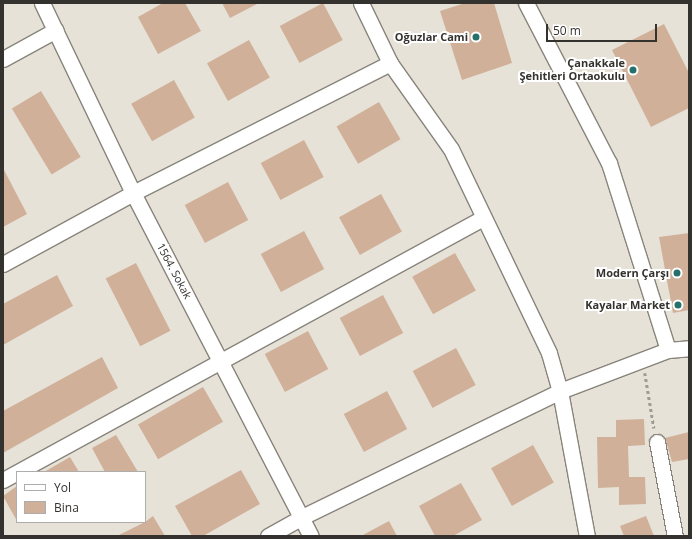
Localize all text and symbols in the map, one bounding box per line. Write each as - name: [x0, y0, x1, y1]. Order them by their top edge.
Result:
- scale bar: [548, 16, 659, 42]
- text: 50 m: [553, 22, 581, 39]
- place label: Oğuzlar Cami: [395, 30, 468, 44]
- marker: Oğuzlar Cami: [471, 32, 481, 42]
- place label: Çanakkale Şehitleri Ortaokulu: [519, 57, 625, 83]
- marker: Çanakkale Şehitleri Ortaokulu: [628, 65, 638, 75]
- street label: 1564. Sokak: [154, 241, 194, 301]
- place label: Modern Çarşı: [596, 266, 669, 280]
- marker: Modern Çarşı: [672, 268, 682, 278]
- place label: Kayalar Market: [585, 298, 670, 312]
- marker: Kayalar Market: [673, 300, 683, 310]
- legend: [16, 471, 146, 523]
- text: Yol: [54, 479, 71, 496]
- text: Bina: [54, 499, 79, 516]

